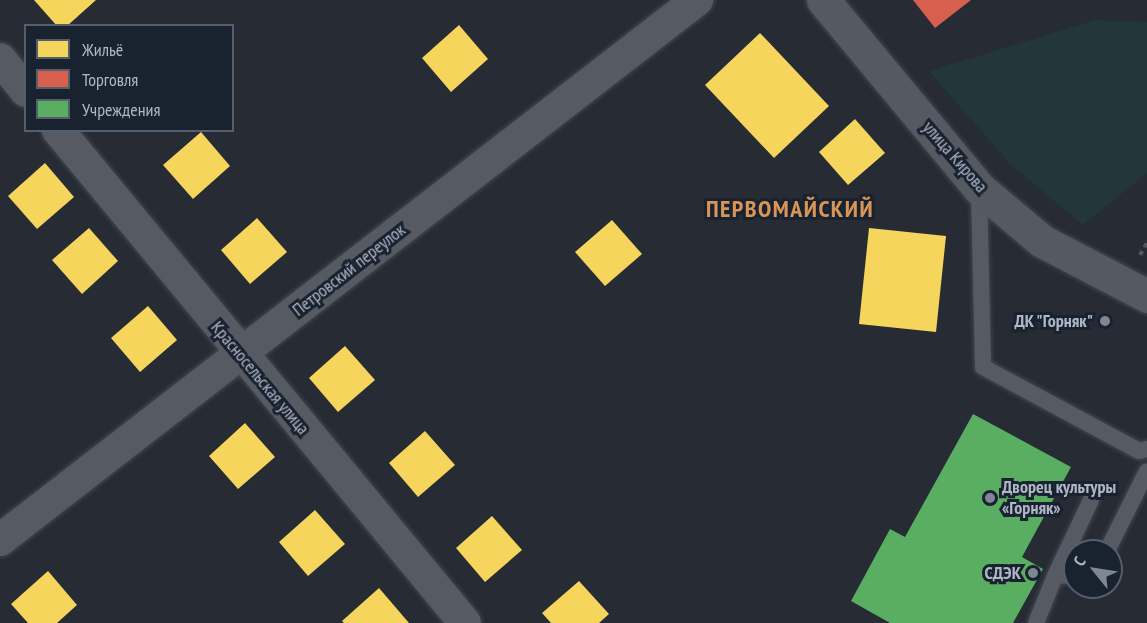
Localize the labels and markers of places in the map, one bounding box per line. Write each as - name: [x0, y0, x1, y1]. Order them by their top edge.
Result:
- place label: ДК "Горняк": [1013, 310, 1093, 332]
- marker: ДК "Горняк": [1098, 314, 1112, 328]
- place label: Дворец культуры «Горняк»: [1002, 477, 1116, 520]
- marker: Дворец культуры «Горняк»: [983, 491, 997, 505]
- place label: СДЭК: [985, 562, 1021, 584]
- marker: СДЭК: [1026, 566, 1040, 580]

